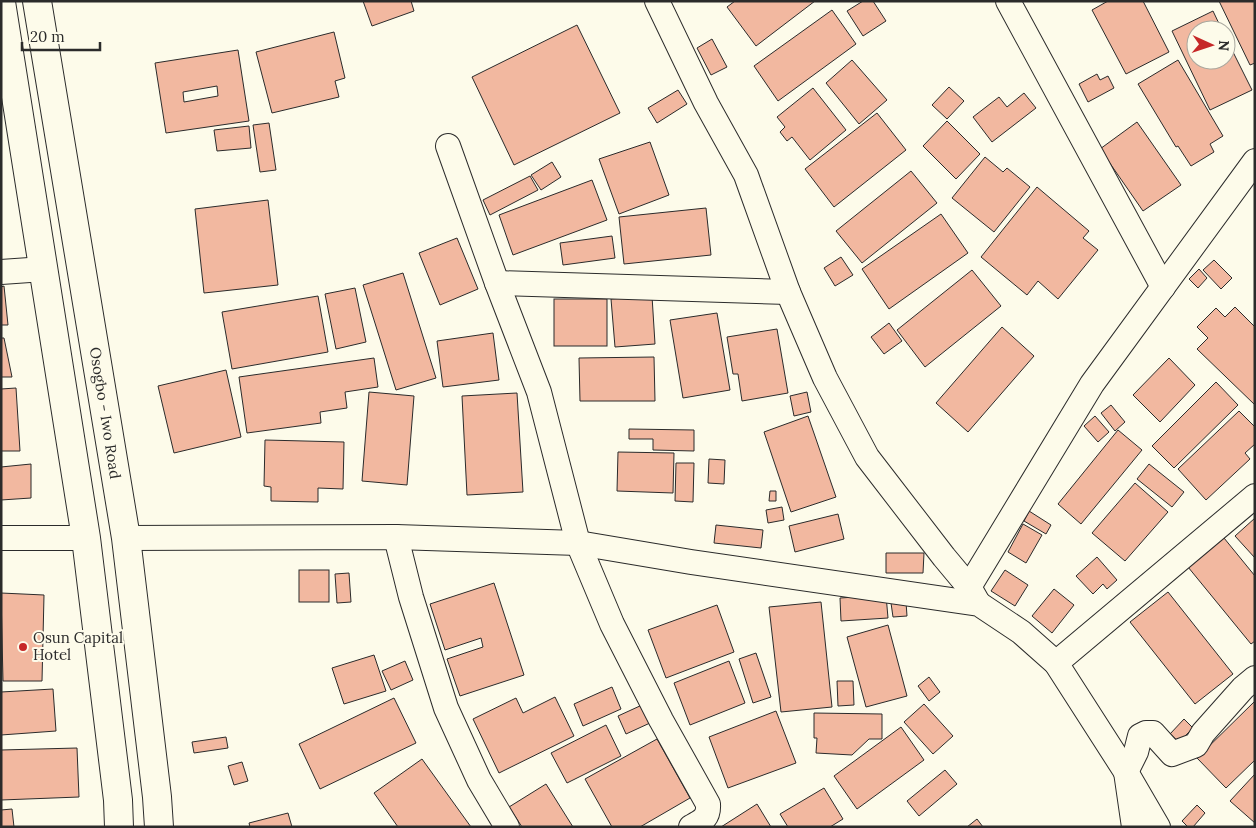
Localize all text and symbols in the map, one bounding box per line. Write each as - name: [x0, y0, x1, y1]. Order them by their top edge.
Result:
- scale bar: [22, 20, 100, 52]
- north arrow: [1186, 20, 1236, 70]
- text: 20 m: [30, 27, 65, 46]
- text: N: [1215, 40, 1233, 52]
- street label: Osogbo - Iwo Road: [86, 346, 125, 480]
- place label: Osun Capital Hotel: [33, 628, 123, 664]
- marker: Osun Capital Hotel: [17, 641, 29, 653]

